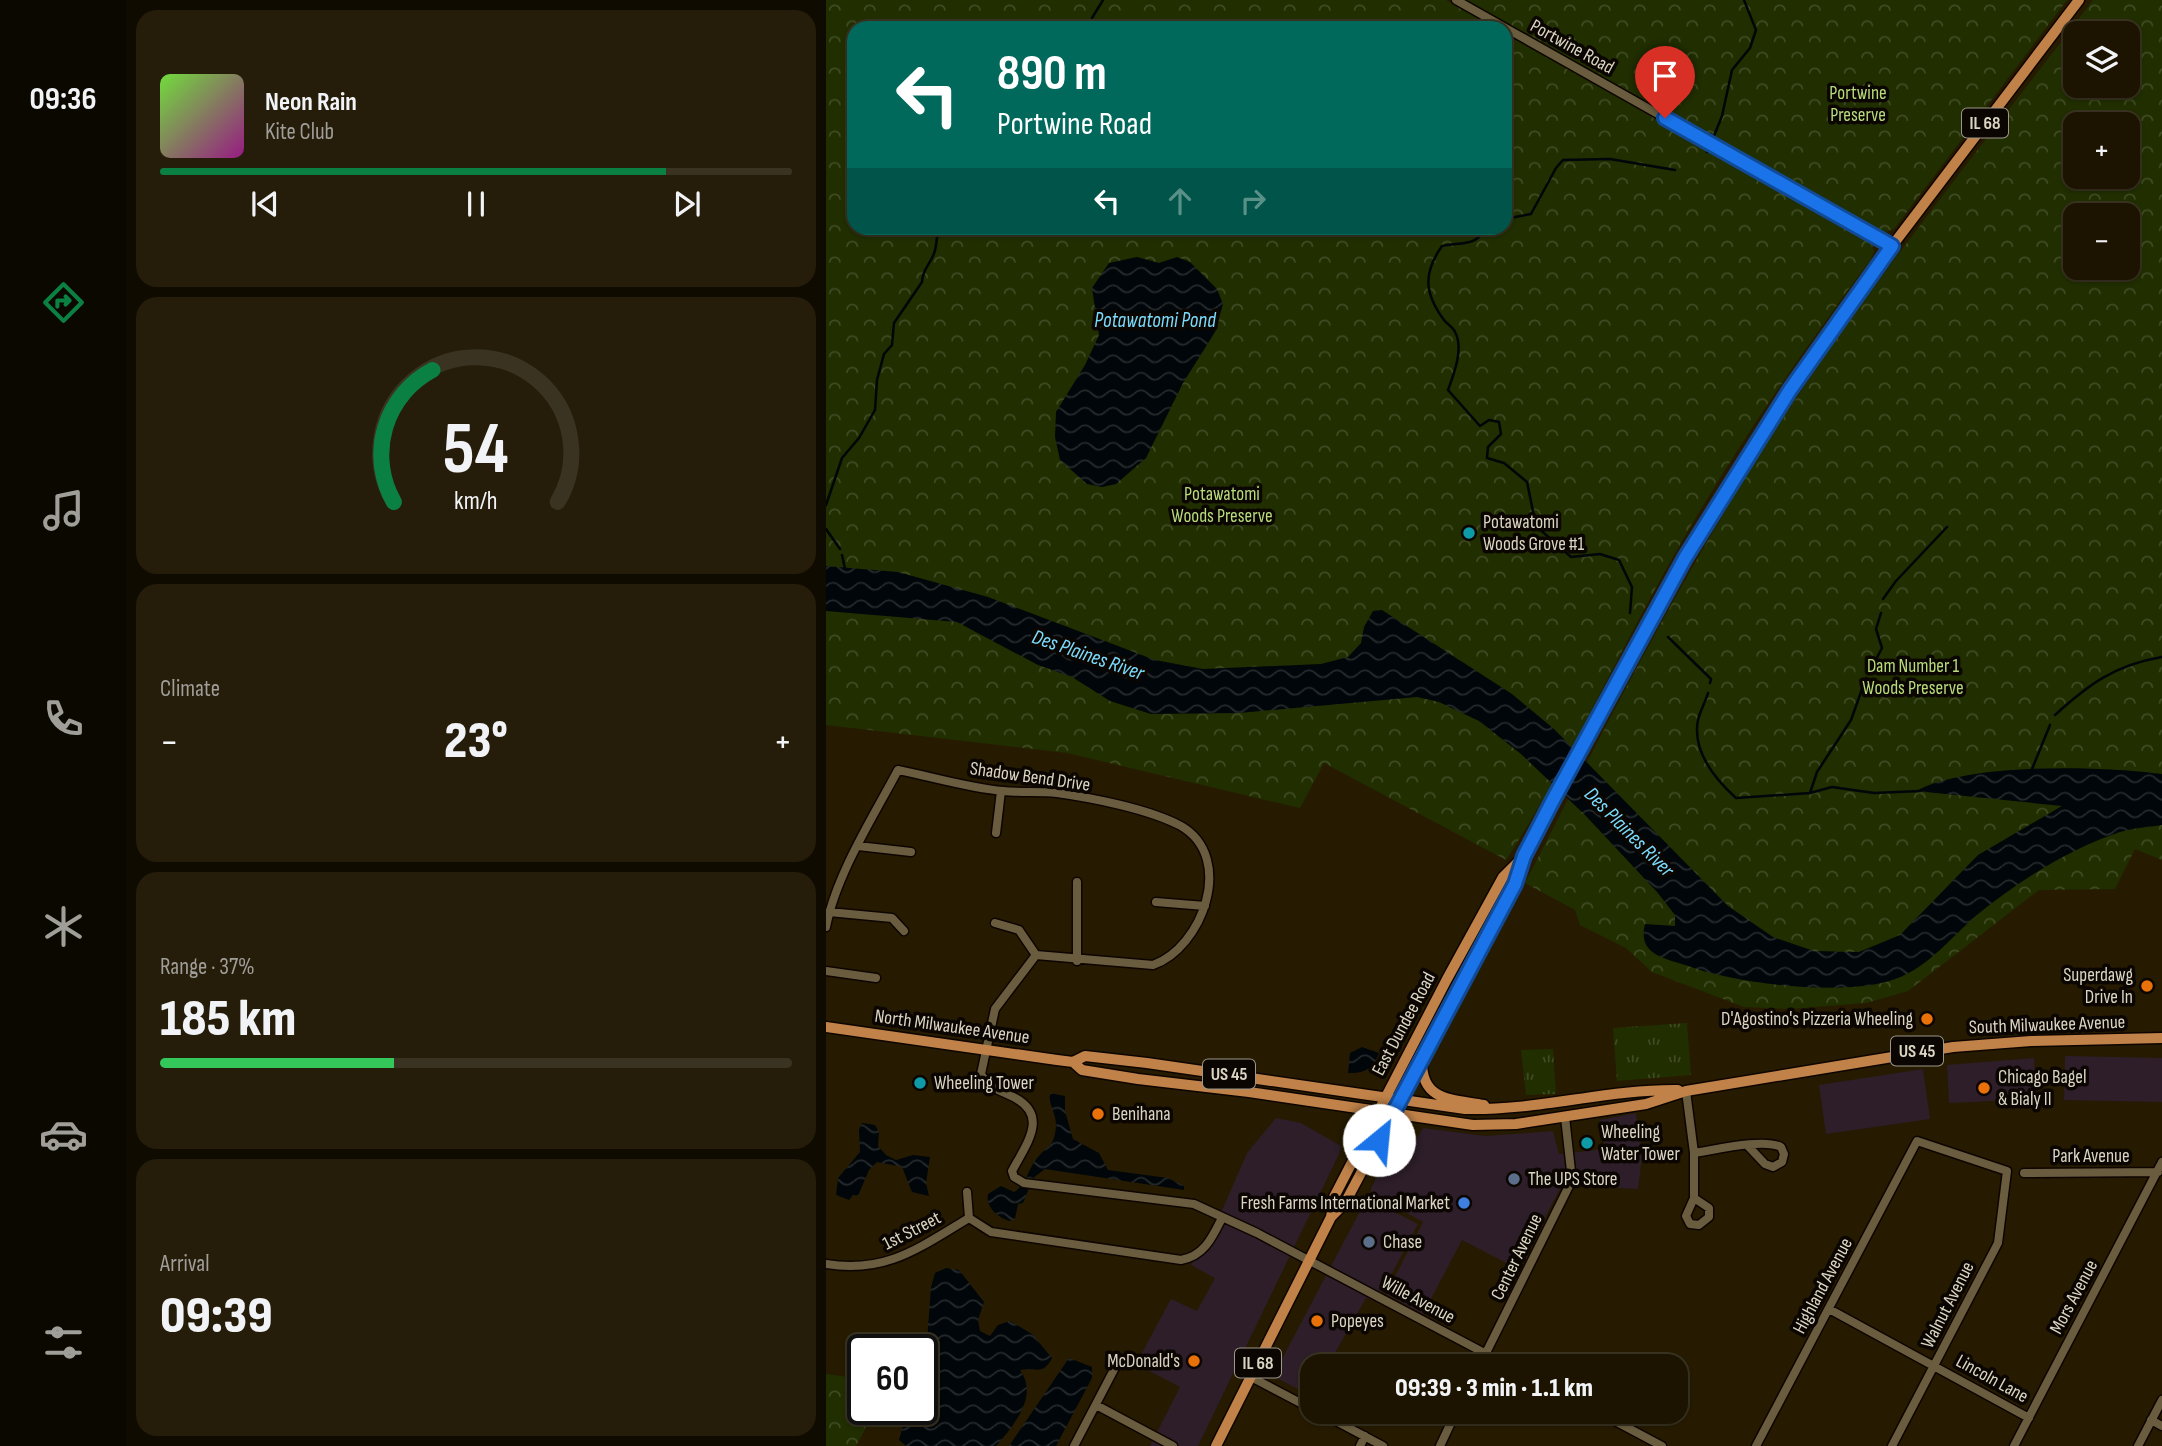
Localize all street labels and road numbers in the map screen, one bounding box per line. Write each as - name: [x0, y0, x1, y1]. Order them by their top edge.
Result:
- street label: Portwine Road: [1526, 15, 1618, 79]
- road number: IL 68: [1962, 109, 2008, 138]
- street label: Shadow Bend Drive: [968, 757, 1092, 797]
- street label: East Dundee Road: [1367, 968, 1441, 1080]
- street label: North Milwaukee Avenue: [873, 1005, 1031, 1049]
- street label: South Milwaukee Avenue: [1968, 1011, 2126, 1039]
- road number: US 45: [1891, 1036, 1943, 1066]
- road number: US 45: [1203, 1059, 1255, 1088]
- street label: Park Avenue: [2052, 1145, 2130, 1168]
- street label: 1st Street: [879, 1207, 945, 1255]
- street label: Center Avenue: [1486, 1210, 1548, 1304]
- street label: Highland Avenue: [1788, 1234, 1858, 1338]
- street label: Mors Avenue: [2045, 1256, 2103, 1338]
- street label: Walnut Avenue: [1916, 1258, 1980, 1352]
- street label: Wille Avenue: [1377, 1271, 1459, 1329]
- road number: IL 68: [1235, 1348, 1281, 1378]
- street label: Lincoln Lane: [1952, 1350, 2032, 1408]

